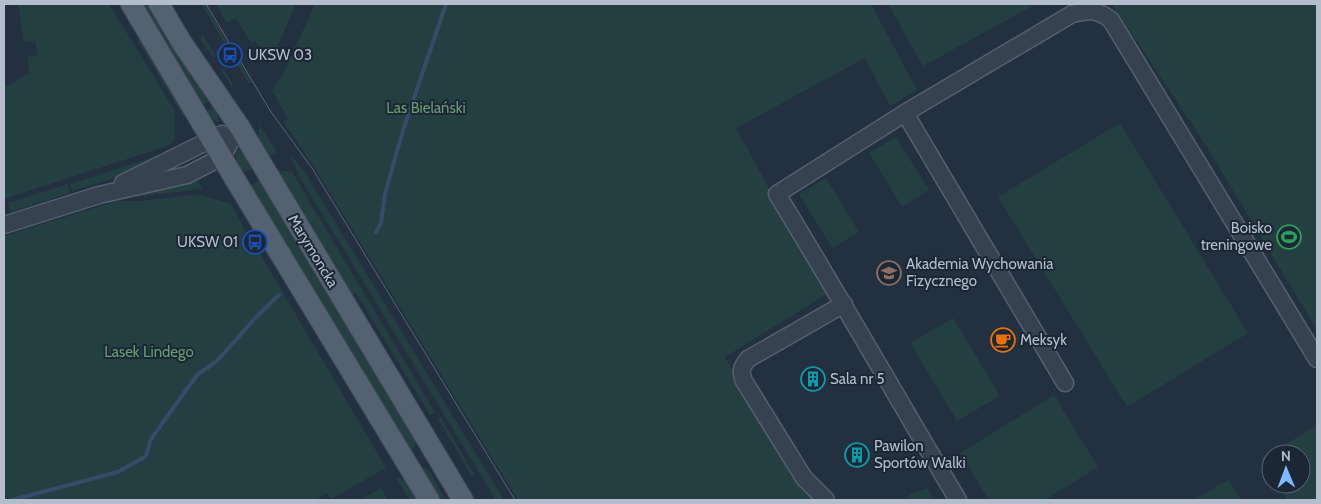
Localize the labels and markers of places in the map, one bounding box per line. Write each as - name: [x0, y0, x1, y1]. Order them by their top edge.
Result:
- bus stop icon: UKSW 03: [217, 42, 243, 68]
- place label: UKSW 03: [248, 46, 312, 64]
- place label: Boisko treningowe: [1201, 219, 1272, 254]
- sports icon: Boisko treningowe: [1276, 224, 1302, 250]
- bus stop icon: UKSW 01: [242, 229, 268, 255]
- place label: UKSW 01: [177, 233, 238, 251]
- place label: Akademia Wychowania Fizycznego: [906, 255, 1054, 290]
- school or university icon: Akademia Wychowania Fizycznego: [876, 260, 902, 286]
- cafe icon: Meksyk: [990, 327, 1016, 353]
- place label: Meksyk: [1020, 331, 1067, 349]
- building icon: Sala nr 5: [800, 366, 826, 392]
- place label: Sala nr 5: [830, 370, 885, 388]
- place label: Pawilon Sportów Walki: [874, 437, 966, 472]
- building icon: Pawilon Sportów Walki: [844, 442, 870, 468]

